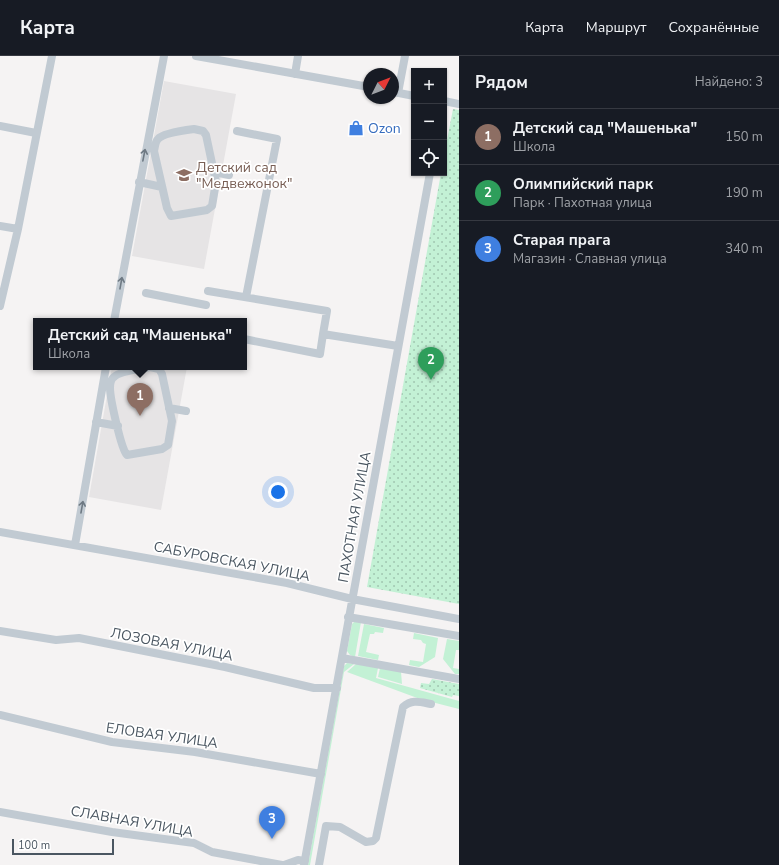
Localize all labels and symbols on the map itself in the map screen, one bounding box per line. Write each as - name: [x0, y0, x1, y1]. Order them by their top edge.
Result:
- north arrow: [363, 68, 399, 104]
- shop icon: Ozon: [347, 119, 365, 137]
- place label: Ozon: [368, 119, 401, 138]
- one-way arrow: [141, 149, 149, 162]
- place label: Детский сад "Медвежонок": [196, 158, 292, 193]
- school or university icon: Детский сад "Медвежонок": [175, 166, 193, 184]
- one-way arrow: [117, 276, 125, 289]
- pin: 2: [418, 347, 444, 380]
- pin: 1: [127, 383, 153, 416]
- street label: ПАХОТНАЯ УЛИЦА: [334, 450, 375, 584]
- your location: [268, 482, 288, 502]
- one-way arrow: [78, 501, 86, 514]
- street label: САБУРОВСКАЯ УЛИЦА: [152, 537, 312, 586]
- street label: ЛОЗОВАЯ УЛИЦА: [109, 623, 235, 666]
- street label: ЕЛОВАЯ УЛИЦА: [105, 718, 219, 753]
- street label: СЛАВНАЯ УЛИЦА: [69, 801, 195, 842]
- pin: 3: [259, 806, 285, 839]
- scale bar: [12, 837, 114, 856]

